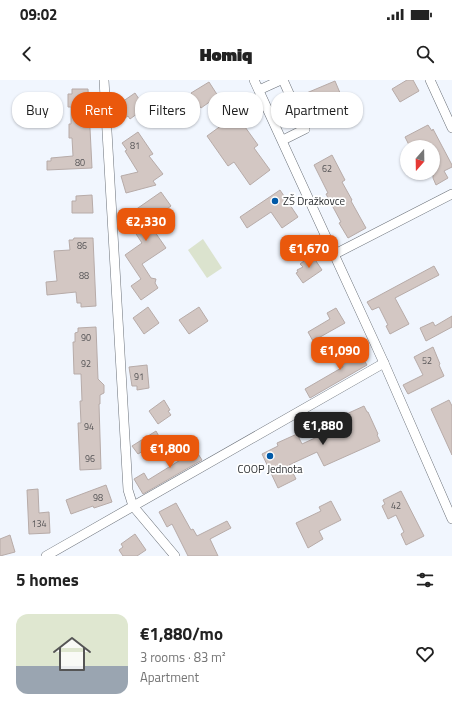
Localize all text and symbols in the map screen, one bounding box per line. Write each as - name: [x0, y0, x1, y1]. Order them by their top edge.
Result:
- text: 09:02: [20, 3, 57, 26]
- text: Homiq: [200, 41, 252, 68]
- icon: back: [16, 43, 38, 65]
- icon: search: [414, 43, 436, 65]
- chip: Buy: [12, 92, 63, 128]
- chip: Rent: [71, 92, 127, 128]
- chip: Filters: [135, 92, 200, 128]
- chip: New: [208, 92, 263, 128]
- chip: Apartment: [271, 92, 363, 128]
- house number: 81: [130, 139, 140, 152]
- north arrow: [400, 140, 440, 180]
- map controls: [400, 140, 440, 180]
- house number: 80: [75, 156, 85, 169]
- house number: 62: [322, 162, 332, 175]
- place label: ZŠ Dražkovce: [283, 193, 345, 209]
- marker: ZŠ Dražkovce: [270, 196, 280, 206]
- pin: €2,330: [113, 208, 179, 242]
- text: €2,330: [126, 211, 166, 231]
- pin: €1,670: [276, 235, 342, 269]
- text: €1,670: [289, 238, 329, 258]
- house number: 86: [77, 239, 87, 252]
- house number: 88: [79, 269, 89, 282]
- house number: 90: [81, 331, 91, 344]
- pin: €1,090: [307, 337, 373, 371]
- text: €1,090: [320, 340, 360, 360]
- house number: 52: [422, 354, 432, 367]
- house number: 92: [81, 357, 91, 370]
- house number: 91: [134, 370, 144, 383]
- pin: €1,880: [290, 412, 356, 446]
- text: €1,880: [303, 415, 343, 435]
- house number: 94: [84, 420, 94, 433]
- pin: €1,800: [137, 435, 203, 469]
- text: €1,800: [150, 438, 190, 458]
- marker: COOP Jednota: [265, 451, 275, 461]
- house number: 96: [85, 452, 95, 465]
- place label: COOP Jednota: [238, 461, 303, 477]
- house number: 98: [93, 491, 103, 504]
- house number: 42: [391, 499, 401, 512]
- house number: 134: [31, 517, 47, 530]
- text: 5 homes: [16, 567, 79, 593]
- icon: filters: [414, 569, 436, 591]
- text: €1,880/mo: [140, 621, 223, 647]
- icon: home: [48, 630, 96, 678]
- icon: heart: [414, 643, 436, 665]
- text: 3 rooms · 83 m²: [140, 647, 226, 667]
- text: Apartment: [140, 667, 199, 687]

